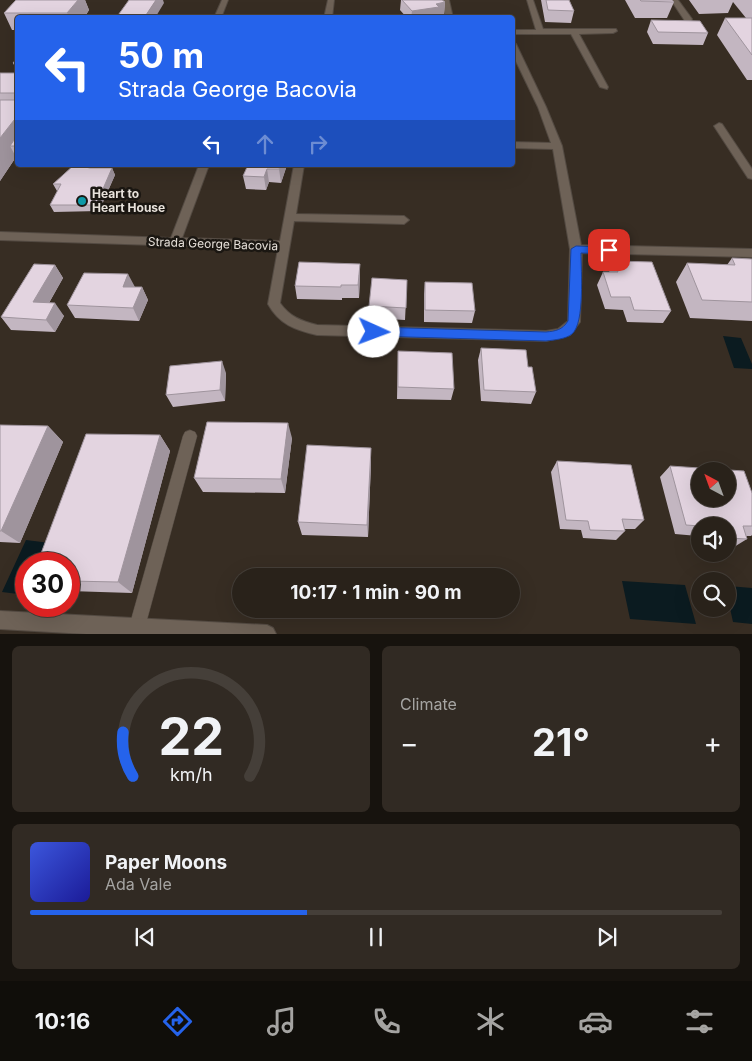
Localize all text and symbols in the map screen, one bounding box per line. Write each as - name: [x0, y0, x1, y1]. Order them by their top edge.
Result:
- text: 50 m: [118, 34, 204, 76]
- icon: left: [35, 35, 100, 100]
- text: Strada George Bacovia: [118, 76, 357, 102]
- icon: left: [198, 130, 226, 158]
- icon: ahead: [251, 130, 279, 158]
- icon: right: [304, 130, 332, 158]
- place label: Heart to Heart House: [92, 186, 165, 215]
- marker: Heart to Heart House: [76, 195, 88, 207]
- pin: [588, 229, 630, 271]
- street label: Strada George Bacovia: [148, 234, 278, 253]
- icon: arrive: [595, 236, 623, 264]
- position arrow: [347, 305, 399, 357]
- north arrow: [691, 462, 736, 508]
- map controls: [691, 462, 736, 617]
- button: sound: [691, 517, 736, 562]
- speed limit sign: 30: [15, 552, 80, 617]
- button: search: [691, 572, 736, 617]
- text: 10:17 · 1 min · 90 m: [290, 581, 462, 604]
- text: Climate: [400, 694, 457, 714]
- text: 22: [158, 705, 224, 768]
- text: 21°: [532, 719, 590, 765]
- text: −: [400, 726, 419, 760]
- text: +: [703, 726, 722, 760]
- text: km/h: [170, 764, 212, 785]
- text: Paper Moons: [105, 851, 227, 874]
- text: Ada Vale: [105, 874, 172, 894]
- icon: previous: [131, 923, 159, 951]
- icon: pause: [362, 923, 390, 951]
- icon: next: [593, 923, 621, 951]
- icon: directions: [160, 1004, 195, 1039]
- icon: music: [264, 1004, 299, 1039]
- icon: phone: [369, 1004, 404, 1039]
- icon: climate: [473, 1004, 508, 1039]
- icon: car: [578, 1004, 613, 1039]
- icon: filters: [682, 1004, 717, 1039]
- text: 10:16: [35, 1008, 90, 1034]

